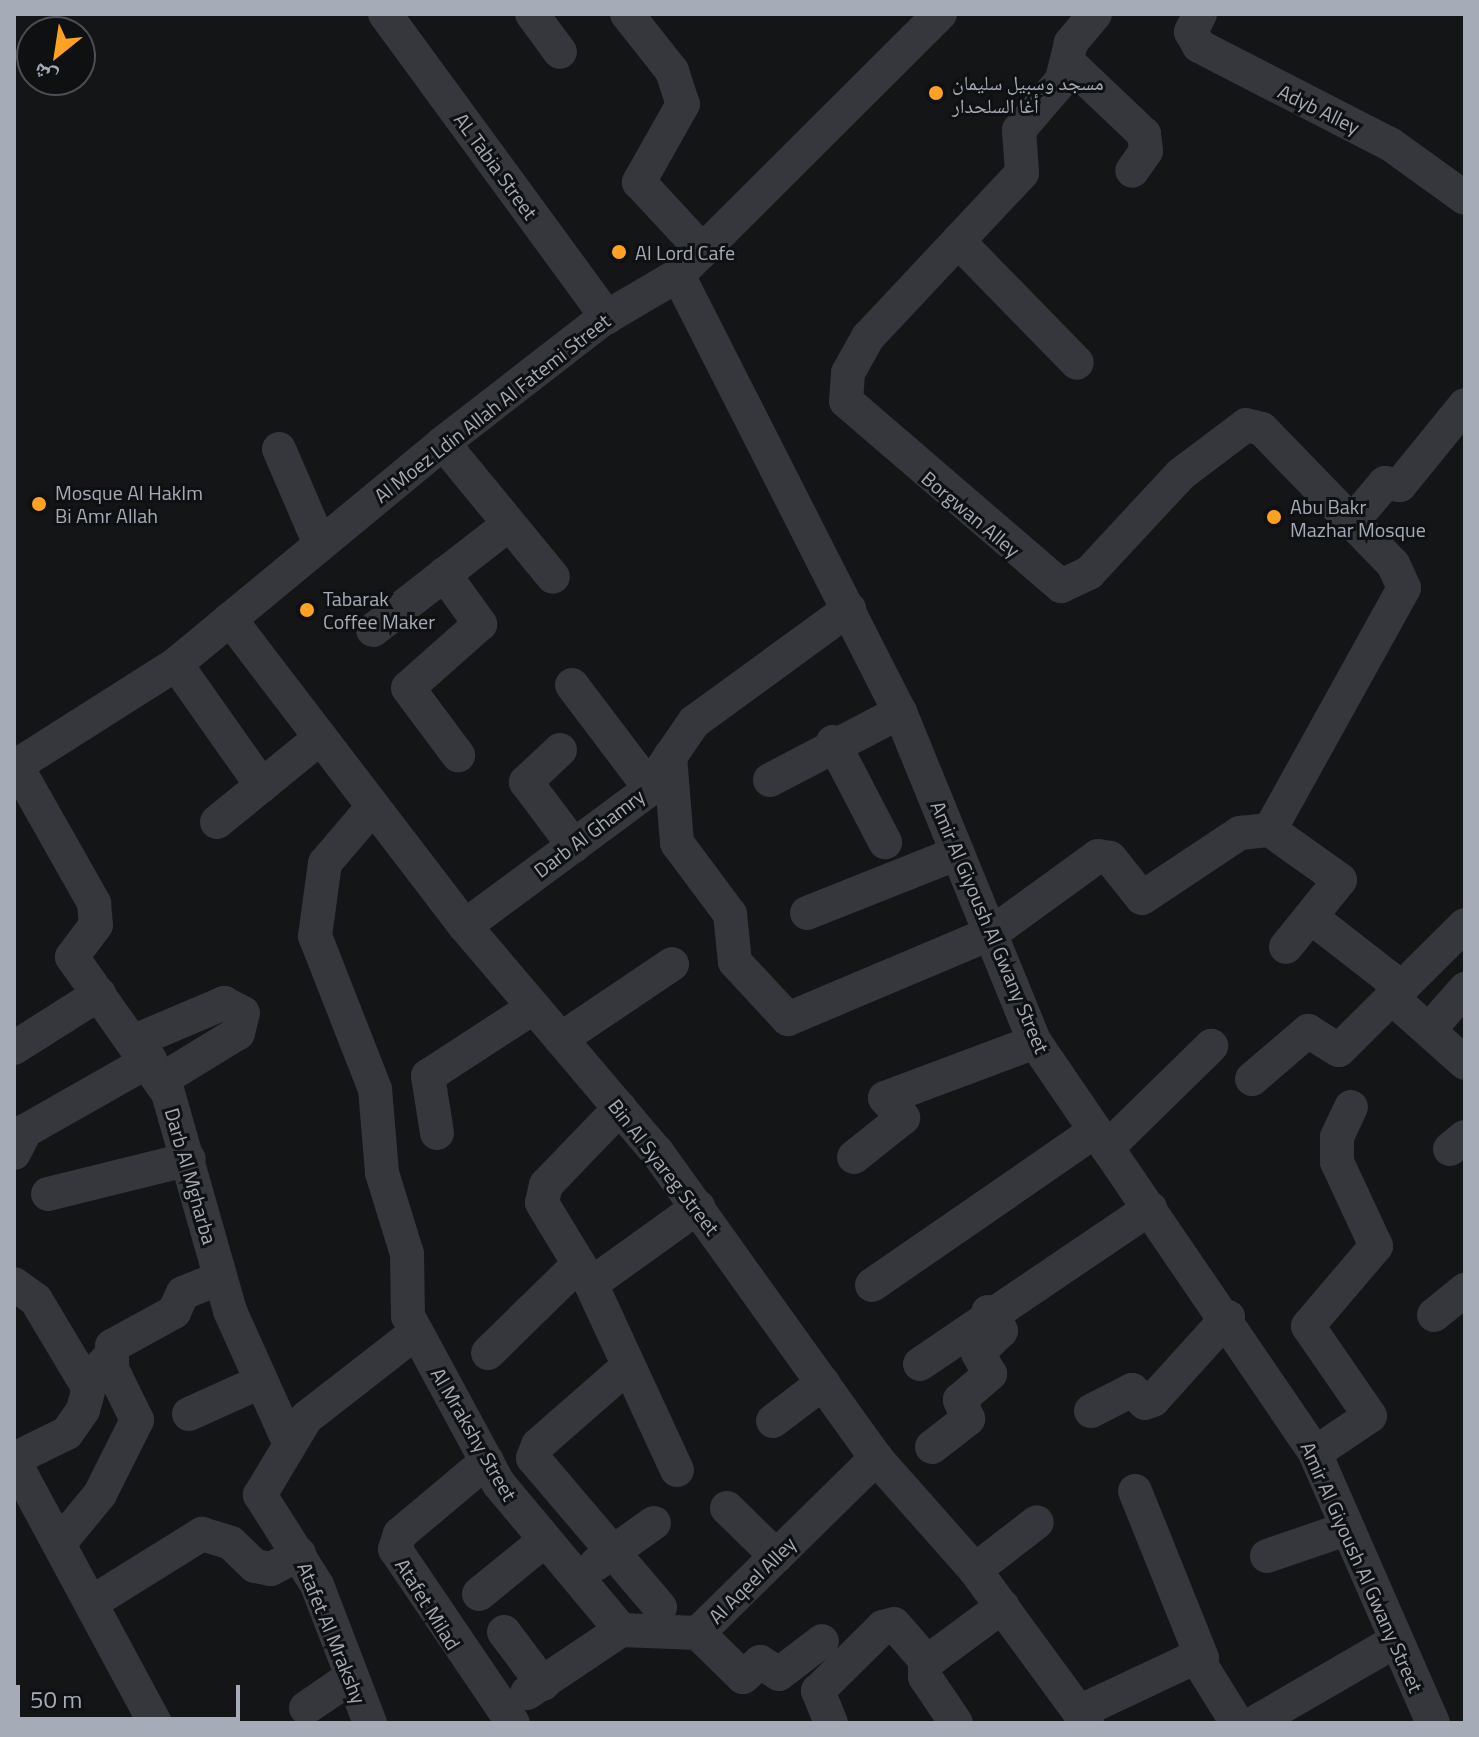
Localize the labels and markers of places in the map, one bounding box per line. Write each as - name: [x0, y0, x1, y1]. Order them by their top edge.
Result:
- place label: مسجد وسبيل سليمان أغا السلحدار: [952, 70, 1104, 117]
- marker: مسجد وسبيل سليمان أغا السلحدار: [927, 84, 945, 102]
- place label: Al Lord Cafe: [635, 240, 735, 264]
- marker: Al Lord Cafe: [610, 243, 628, 261]
- place label: Mosque Al HakIm Bi Amr Allah: [55, 480, 203, 527]
- place label: Abu Bakr Mazhar Mosque: [1290, 494, 1426, 541]
- marker: Mosque Al HakIm Bi Amr Allah: [30, 495, 48, 513]
- marker: Abu Bakr Mazhar Mosque: [1265, 508, 1283, 526]
- place label: Tabarak Coffee Maker: [323, 586, 435, 633]
- marker: Tabarak Coffee Maker: [298, 601, 316, 619]

